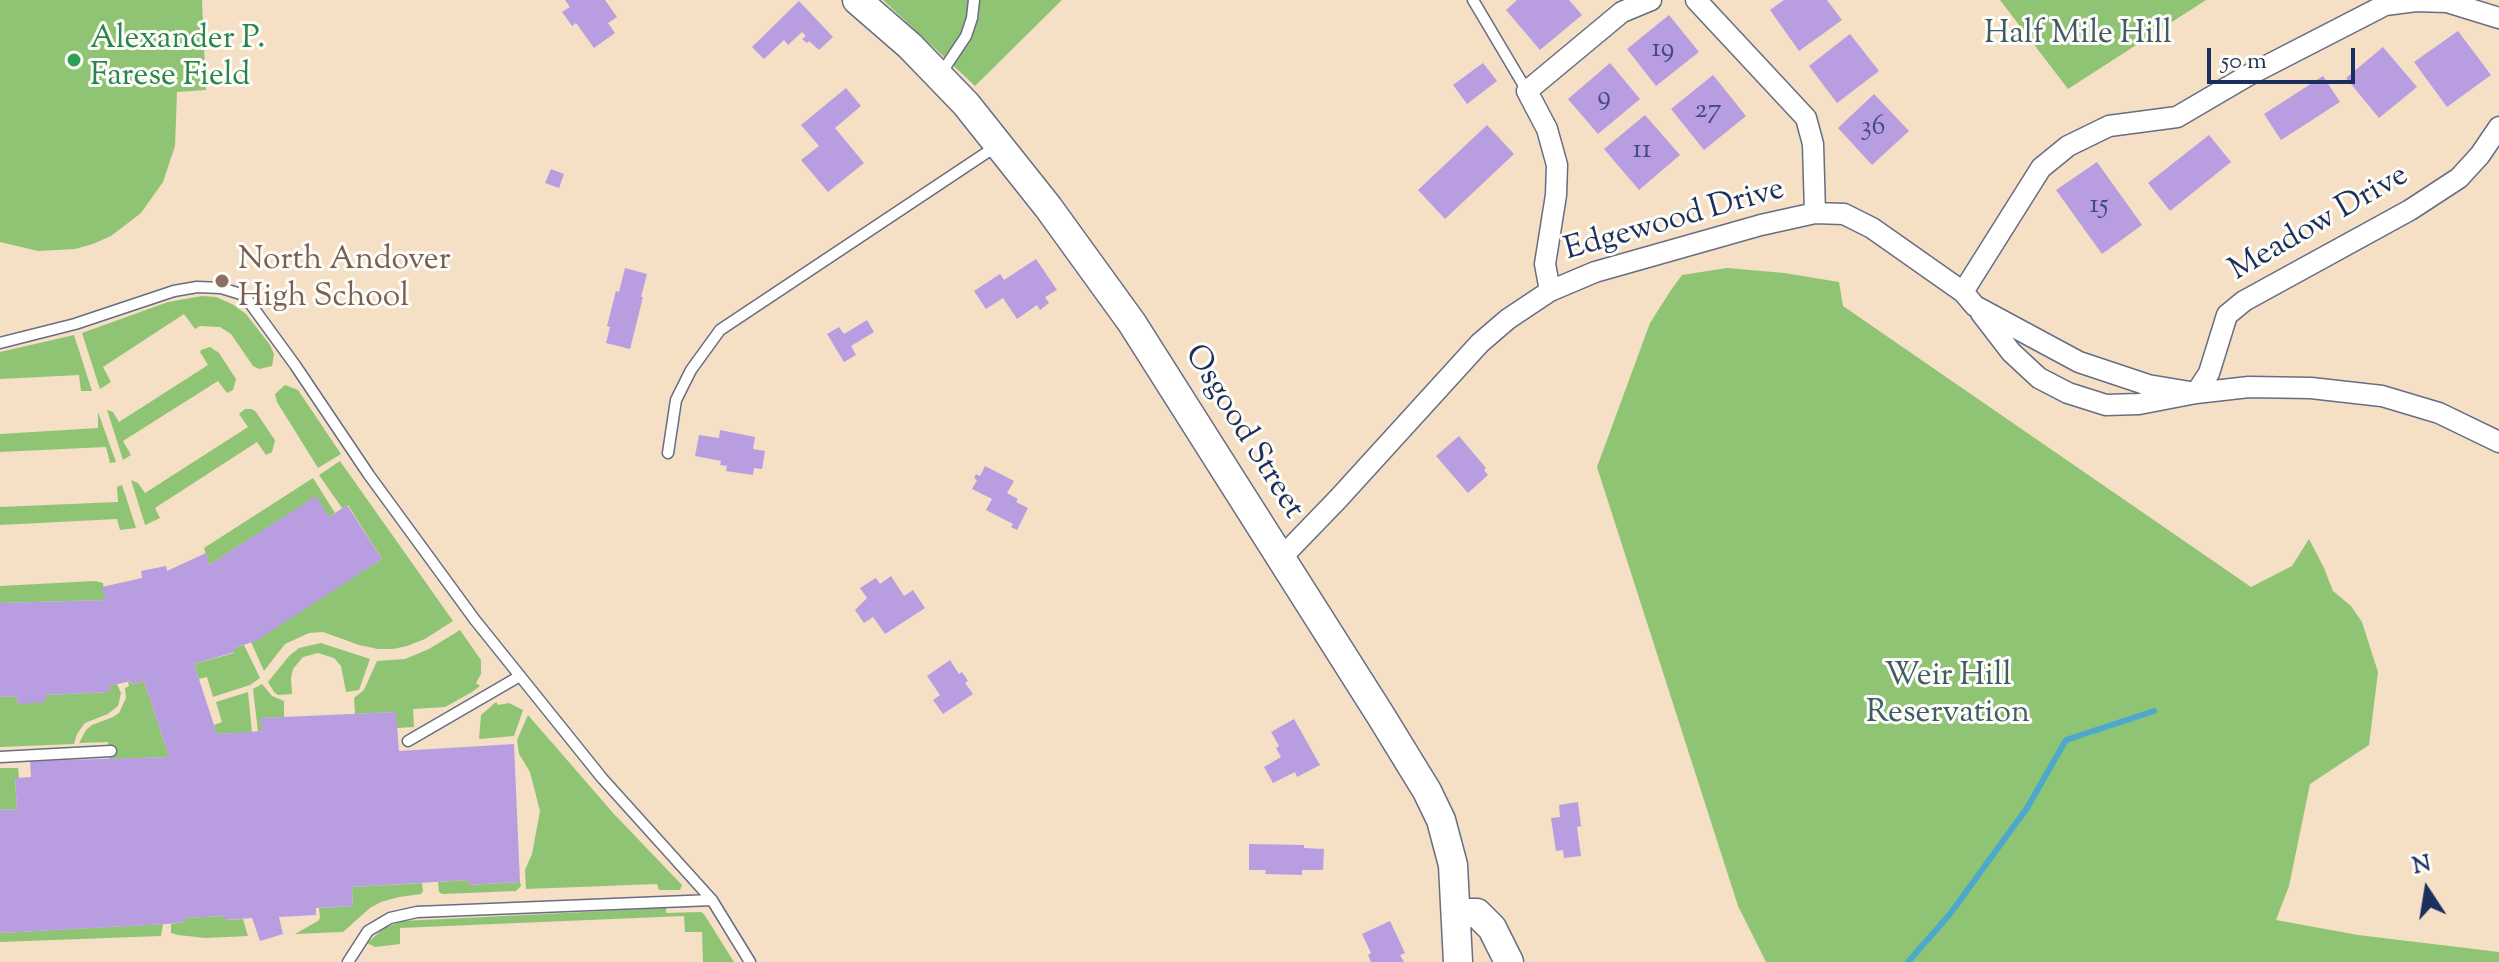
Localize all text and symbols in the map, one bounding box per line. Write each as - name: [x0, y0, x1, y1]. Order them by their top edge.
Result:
- park label: Half Mile Hill: [1984, 18, 2172, 56]
- place label: Alexander P. Farese Field: [90, 23, 265, 98]
- scale bar: [2211, 32, 2359, 82]
- house number: 19: [1652, 34, 1674, 68]
- text: 50 m: [2221, 45, 2267, 79]
- marker: Alexander P. Farese Field: [65, 51, 83, 69]
- house number: 9: [1597, 82, 1611, 116]
- house number: 27: [1694, 95, 1722, 129]
- house number: 36: [1861, 112, 1885, 146]
- house number: 11: [1632, 135, 1652, 169]
- street label: Meadow Drive: [2224, 158, 2416, 292]
- street label: Edgewood Drive: [1561, 172, 1789, 272]
- house number: 15: [2089, 190, 2109, 224]
- place label: North Andover High School: [238, 244, 451, 319]
- marker: North Andover High School: [213, 272, 231, 290]
- street label: Osgood Street: [1173, 339, 1311, 527]
- park label: Weir Hill Reservation: [1866, 660, 2030, 735]
- text: N: [2410, 849, 2434, 884]
- north arrow: [2387, 850, 2467, 930]

